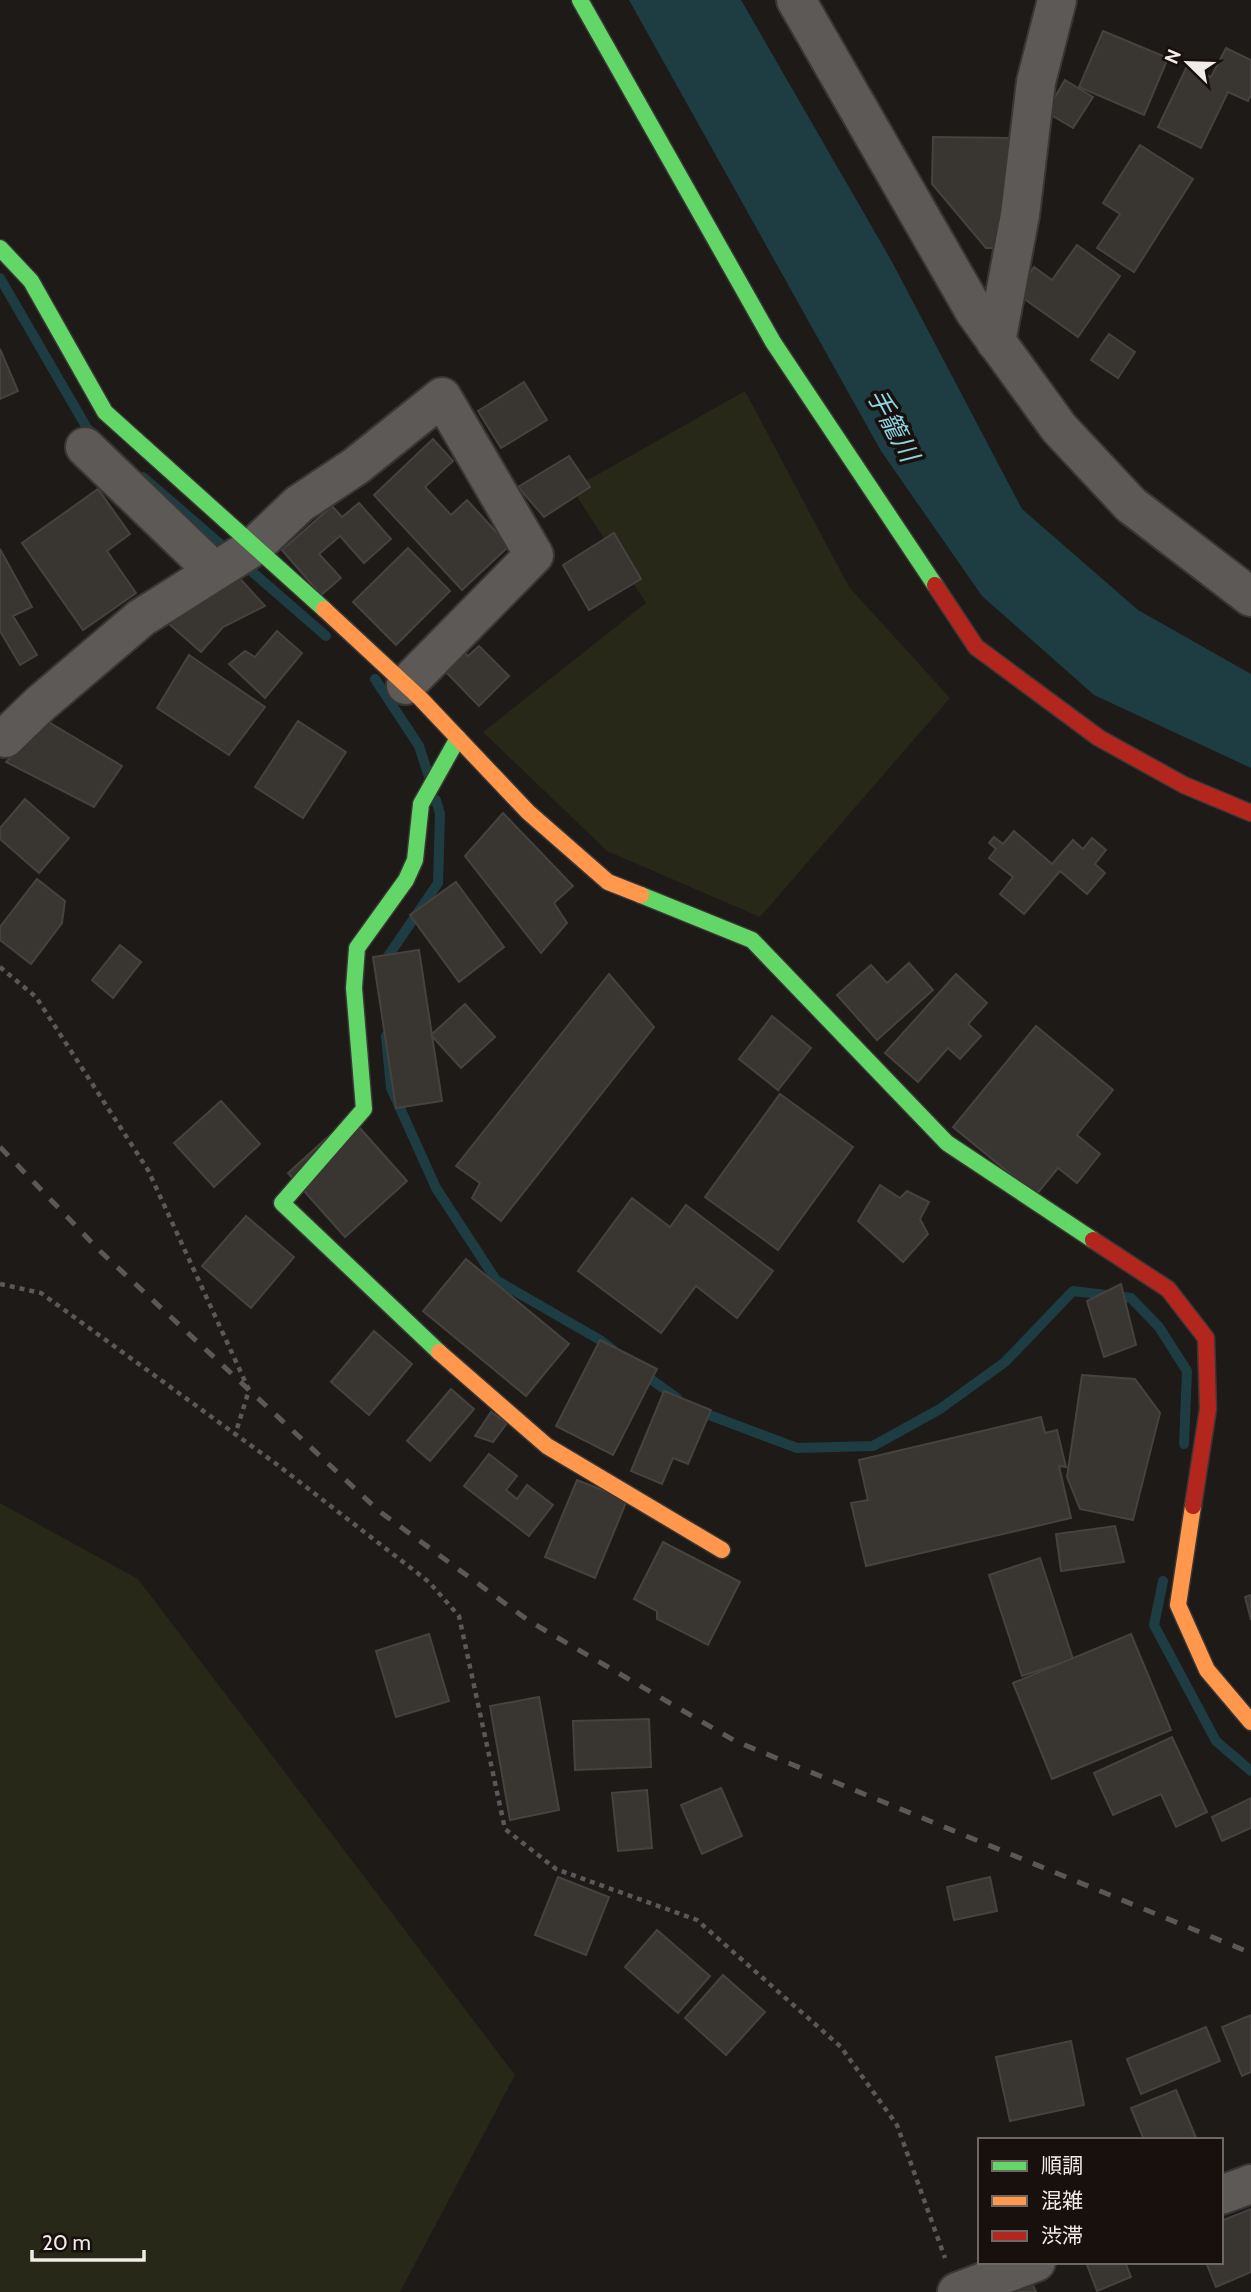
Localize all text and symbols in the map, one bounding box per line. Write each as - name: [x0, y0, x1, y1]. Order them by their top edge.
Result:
- north arrow: [1153, 28, 1223, 98]
- text: N: [1160, 46, 1186, 67]
- water label: 手籠川: [861, 383, 927, 470]
- legend: [978, 2138, 1223, 2264]
- text: 順調: [1041, 2153, 1083, 2178]
- text: 混雑: [1041, 2188, 1083, 2213]
- scale bar: [32, 2218, 144, 2262]
- text: 渋滞: [1041, 2223, 1083, 2248]
- text: 20 m: [42, 2230, 91, 2255]

